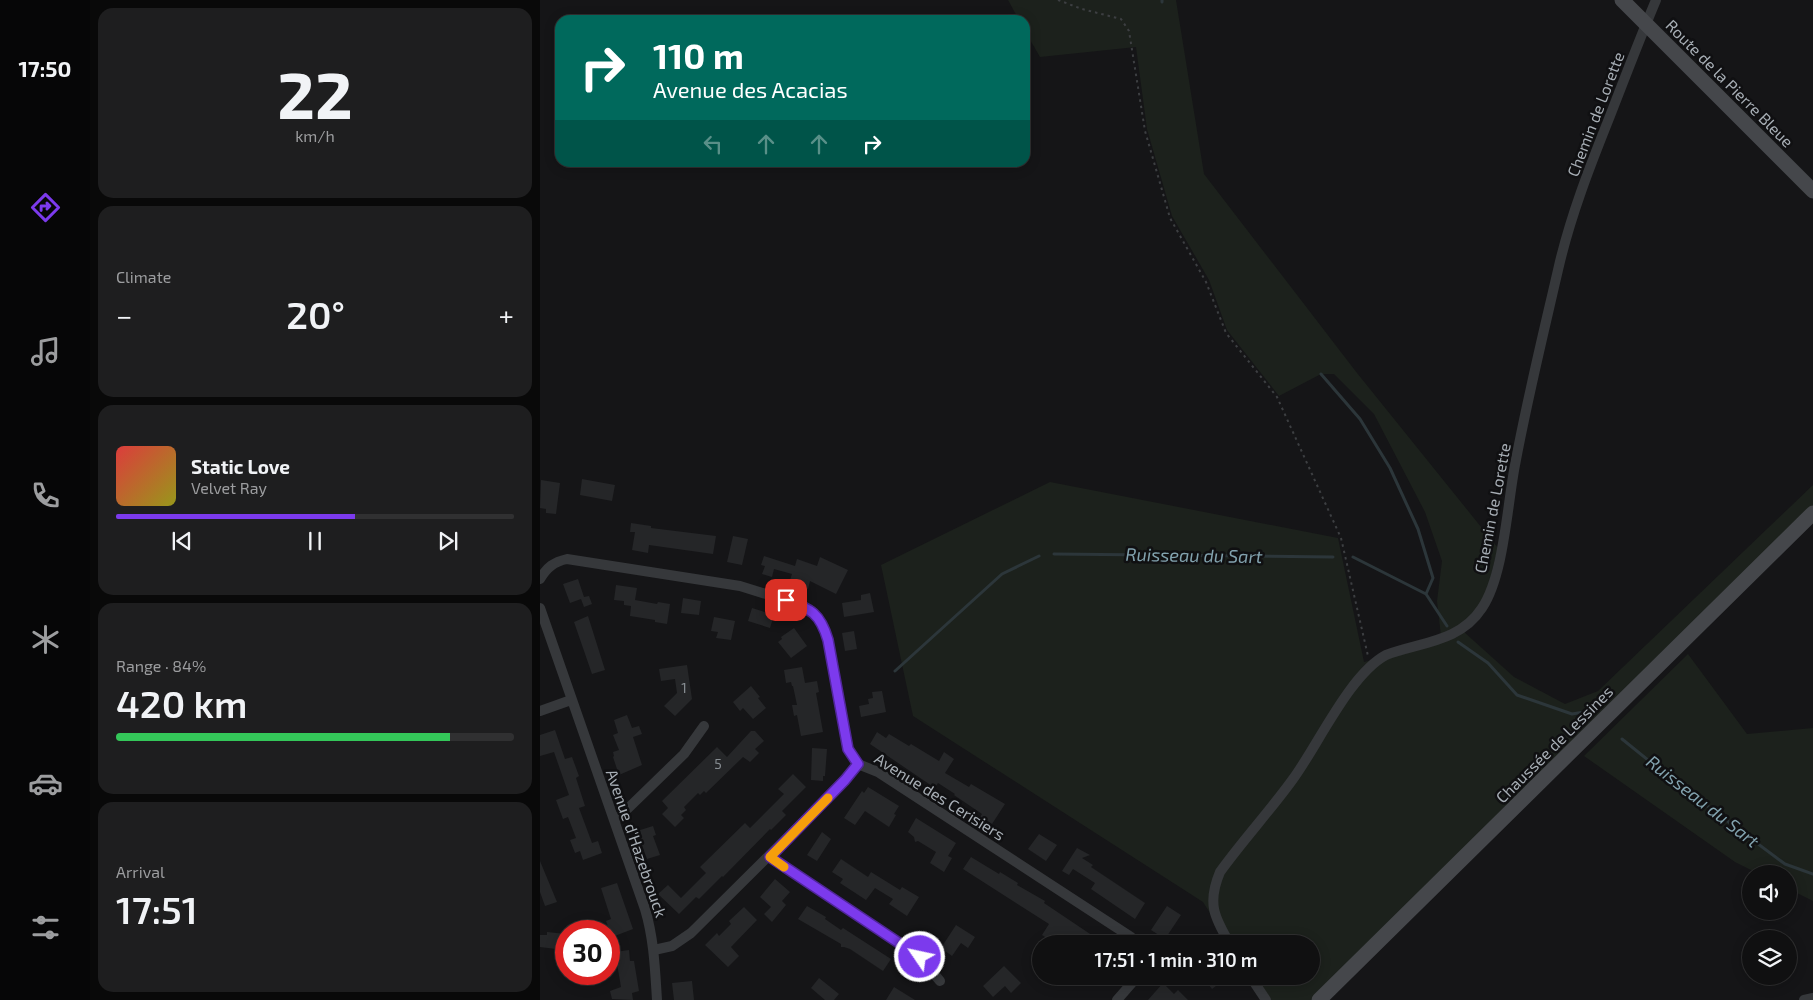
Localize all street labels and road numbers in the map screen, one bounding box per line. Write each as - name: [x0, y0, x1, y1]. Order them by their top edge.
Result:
- street label: Route de la Pierre Bleue: [1662, 15, 1798, 151]
- street label: Chemin de Lorette: [1562, 49, 1628, 179]
- street label: Chemin de Lorette: [1470, 441, 1514, 575]
- street label: Chaussée de Lessines: [1492, 682, 1616, 806]
- street label: Avenue des Cerisiers: [871, 748, 1009, 844]
- street label: Avenue d'Hazebrouck: [603, 766, 671, 920]

